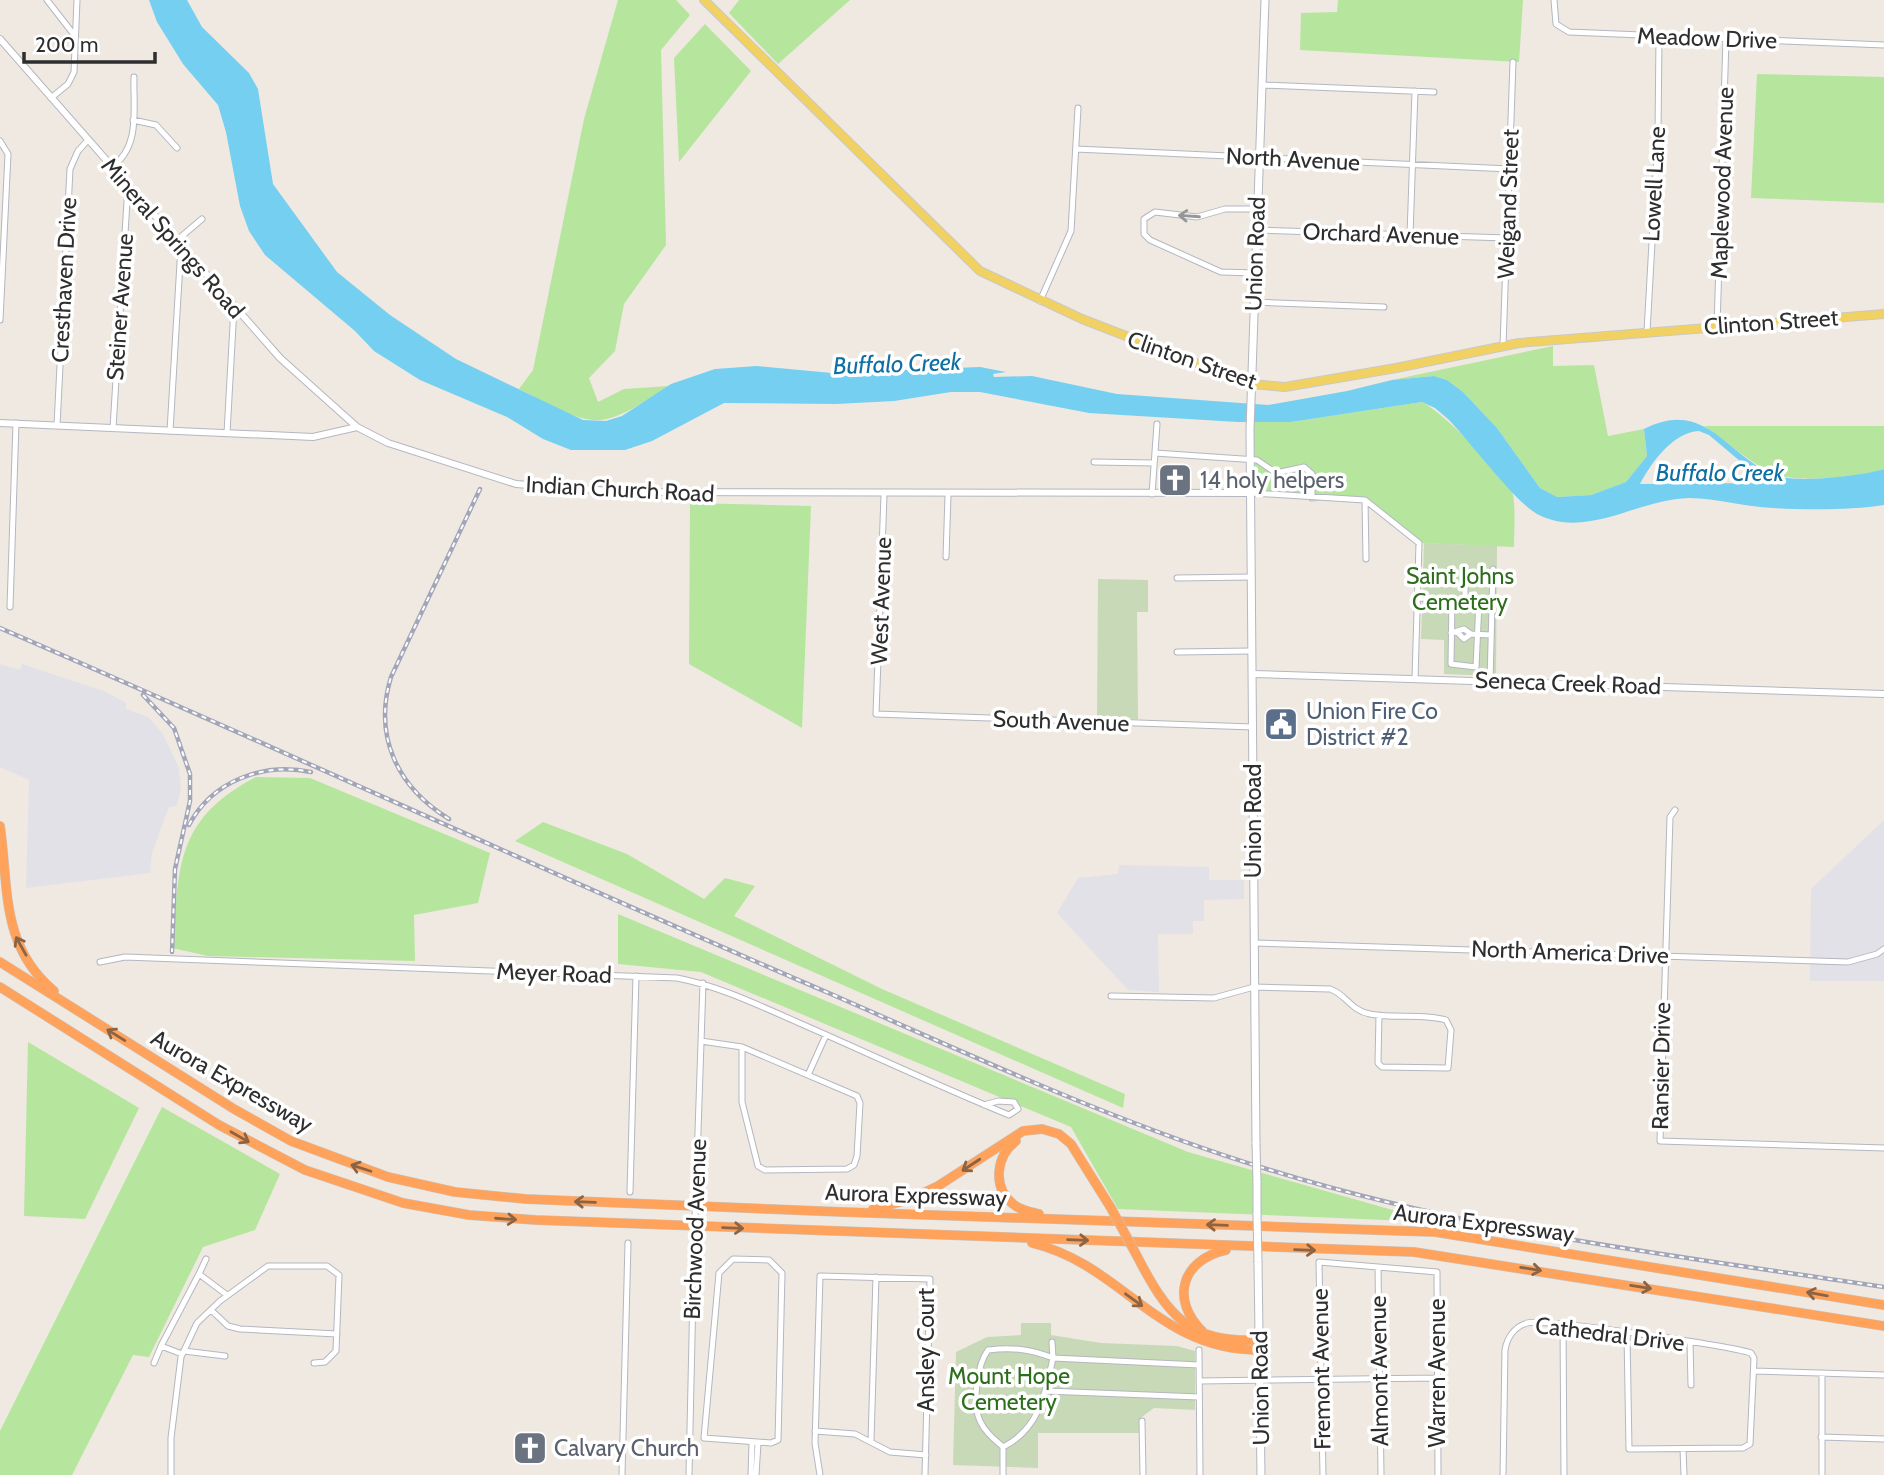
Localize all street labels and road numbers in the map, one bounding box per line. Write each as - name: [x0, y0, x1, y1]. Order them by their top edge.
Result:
- street label: Meadow Drive: [1637, 22, 1778, 54]
- street label: Maplewood Avenue: [1705, 86, 1739, 280]
- street label: Lowell Lane: [1637, 125, 1671, 242]
- street label: Weigand Street: [1491, 128, 1525, 279]
- street label: North Avenue: [1225, 142, 1361, 177]
- street label: Mineral Springs Road: [96, 152, 250, 324]
- street label: Cresthaven Drive: [46, 196, 82, 363]
- street label: Union Road: [1239, 196, 1271, 312]
- street label: Orchard Avenue: [1302, 217, 1460, 251]
- street label: Steiner Avenue: [101, 232, 139, 382]
- street label: Clinton Street: [1703, 303, 1839, 341]
- street label: Clinton Street: [1124, 325, 1260, 395]
- street label: Indian Church Road: [525, 470, 715, 508]
- street label: West Avenue: [865, 536, 897, 665]
- street label: Seneca Creek Road: [1474, 666, 1662, 700]
- street label: South Avenue: [992, 705, 1130, 737]
- street label: Union Road: [1239, 764, 1267, 878]
- street label: North America Drive: [1471, 935, 1669, 969]
- street label: Meyer Road: [496, 957, 612, 989]
- street label: Ransier Drive: [1646, 1002, 1676, 1130]
- street label: Aurora Expressway: [146, 1023, 318, 1139]
- street label: Birchwood Avenue: [678, 1138, 712, 1320]
- street label: Aurora Expressway: [825, 1178, 1008, 1212]
- street label: Aurora Expressway: [1392, 1198, 1576, 1248]
- street label: Ansley Court: [912, 1288, 940, 1412]
- street label: Fremont Avenue: [1306, 1288, 1336, 1450]
- street label: Almont Avenue: [1364, 1295, 1394, 1447]
- street label: Warren Avenue: [1423, 1298, 1451, 1447]
- street label: Cathedral Drive: [1534, 1311, 1686, 1357]
- street label: Union Road: [1245, 1330, 1275, 1446]

